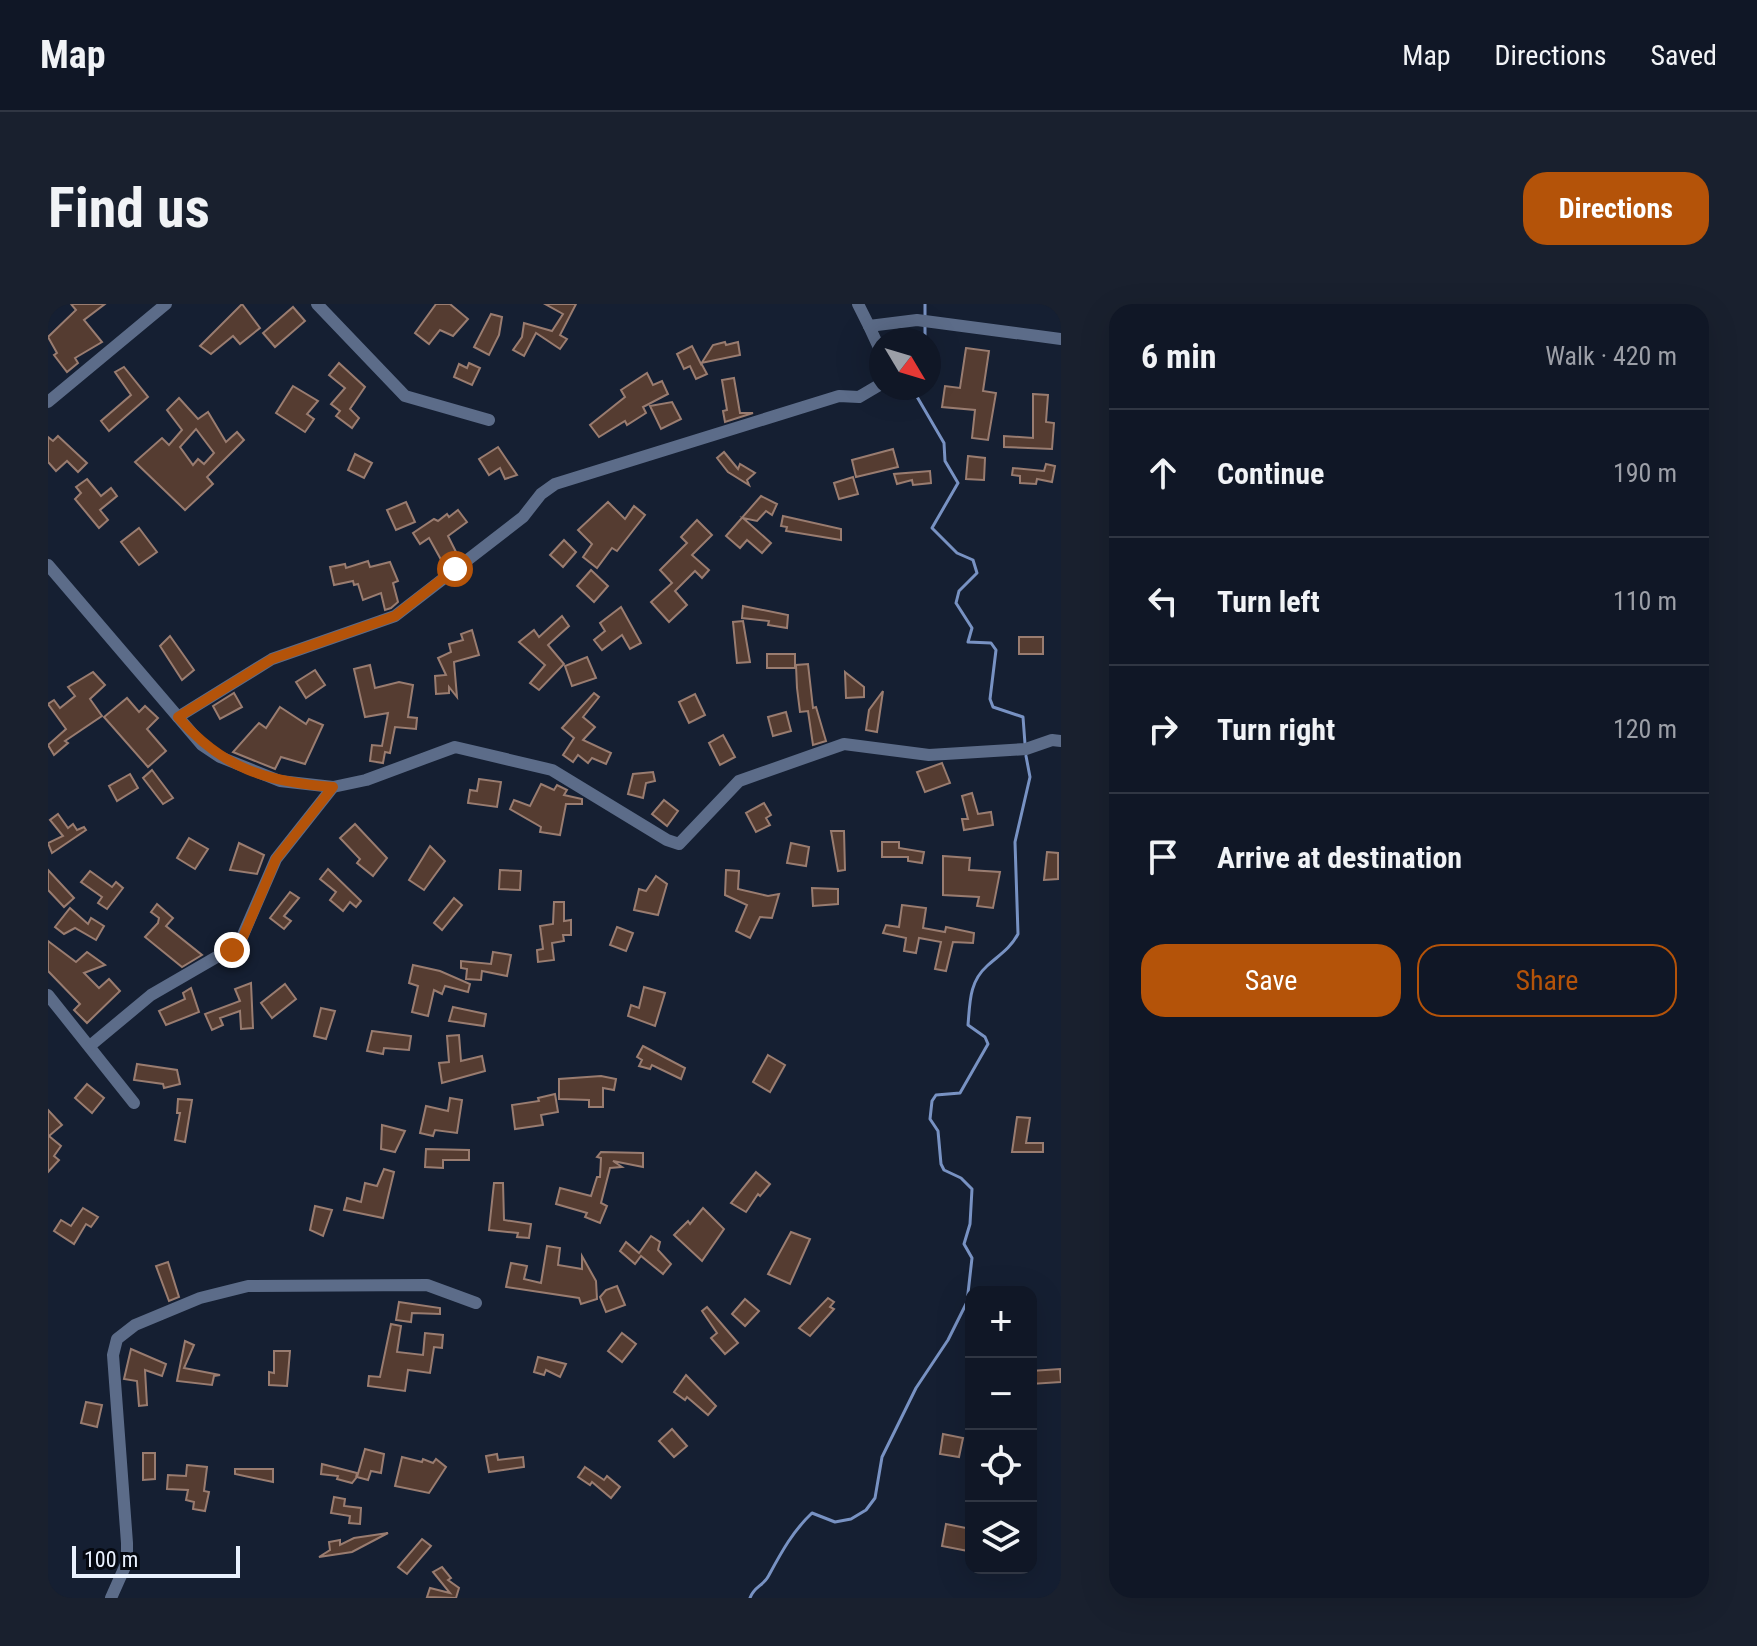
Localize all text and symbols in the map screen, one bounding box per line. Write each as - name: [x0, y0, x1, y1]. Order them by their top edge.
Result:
- text: Map: [40, 33, 106, 77]
- text: Map: [1402, 39, 1451, 72]
- text: Directions: [1495, 39, 1606, 72]
- text: Saved: [1650, 39, 1717, 72]
- button: Directions: [1523, 172, 1709, 245]
- text: Find us: [48, 175, 210, 241]
- north arrow: [869, 328, 941, 400]
- text: 6 min: [1141, 336, 1217, 376]
- text: Walk · 420 m: [1545, 341, 1677, 371]
- icon: ahead: [1141, 451, 1185, 495]
- text: Continue: [1217, 456, 1324, 491]
- text: 190 m: [1613, 458, 1677, 488]
- route start: [437, 551, 473, 587]
- icon: left: [1141, 579, 1185, 623]
- text: Turn left: [1217, 584, 1320, 619]
- text: 110 m: [1613, 586, 1677, 616]
- icon: right: [1141, 707, 1185, 751]
- text: Turn right: [1217, 712, 1335, 747]
- text: 120 m: [1613, 714, 1677, 744]
- icon: arrive: [1141, 835, 1185, 879]
- text: Arrive at destination: [1217, 840, 1462, 875]
- route end: [214, 932, 250, 968]
- button: Save: [1141, 944, 1401, 1017]
- button: Share: [1417, 944, 1677, 1017]
- map controls: [965, 1286, 1037, 1574]
- button: +: [965, 1286, 1037, 1358]
- button: −: [965, 1358, 1037, 1430]
- button: locate: [965, 1430, 1037, 1502]
- button: layers: [965, 1502, 1037, 1574]
- scale bar: [72, 1542, 240, 1578]
- text: 100 m: [84, 1547, 138, 1572]

